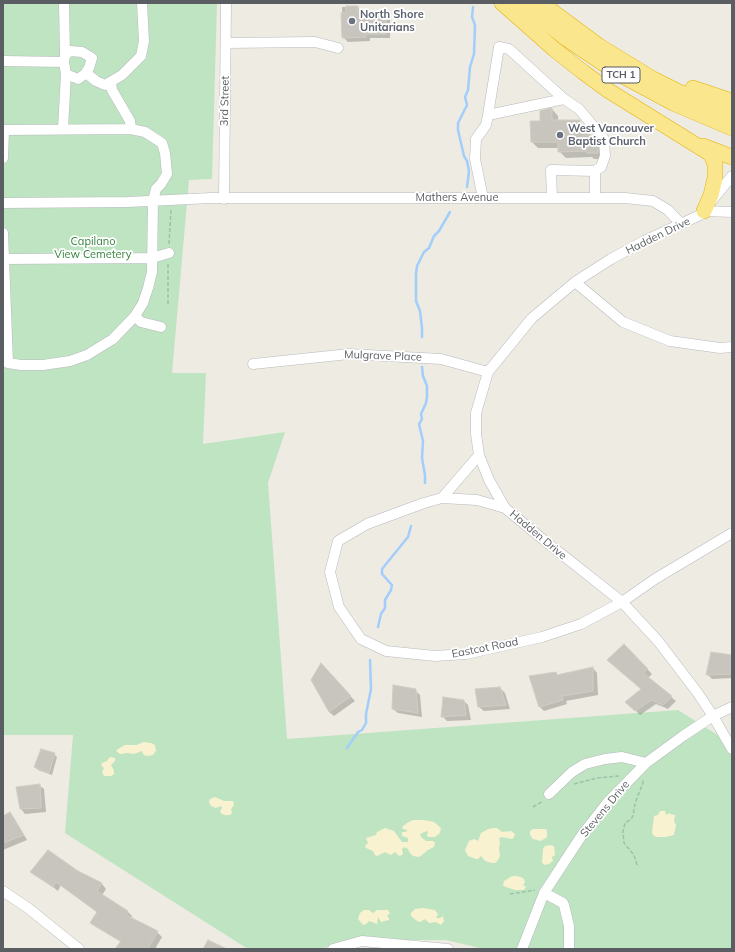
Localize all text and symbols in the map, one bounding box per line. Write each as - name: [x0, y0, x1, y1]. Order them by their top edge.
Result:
- place label: North Shore Unitarians: [360, 8, 424, 34]
- marker: North Shore Unitarians: [347, 16, 357, 26]
- road number: TCH 1: [602, 67, 640, 83]
- street label: 3rd Street: [218, 76, 232, 126]
- place label: West Vancouver Baptist Church: [568, 122, 654, 148]
- marker: West Vancouver Baptist Church: [555, 130, 565, 140]
- street label: Mathers Avenue: [416, 191, 498, 205]
- street label: Hadden Drive: [624, 215, 692, 257]
- park label: Capilano View Cemetery: [54, 235, 132, 261]
- street label: Mulgrave Place: [344, 348, 422, 364]
- street label: Hadden Drive: [507, 507, 569, 563]
- street label: Eastcot Road: [451, 635, 519, 661]
- street label: Stevens Drive: [578, 778, 632, 840]

